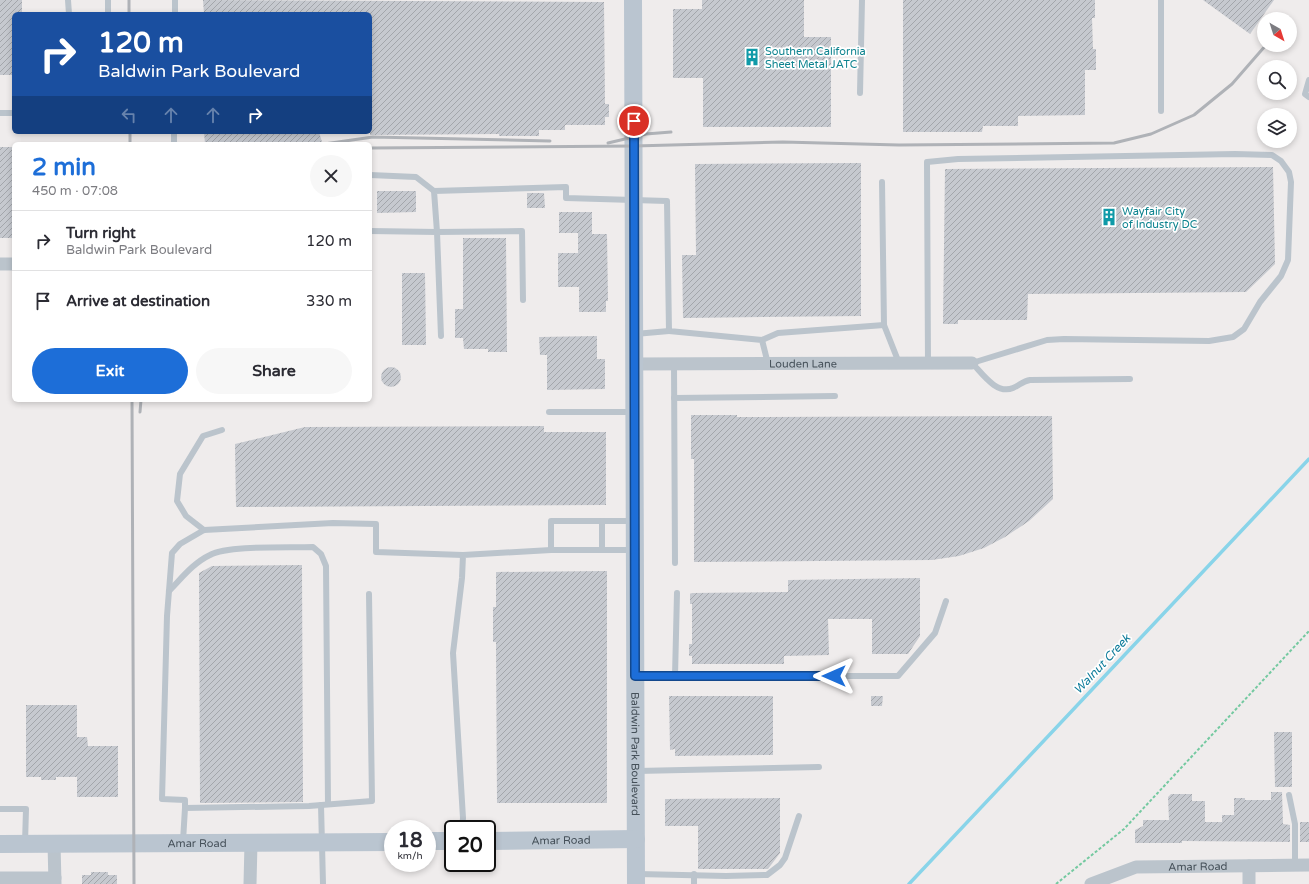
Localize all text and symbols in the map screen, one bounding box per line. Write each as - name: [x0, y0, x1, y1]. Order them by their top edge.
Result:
- north arrow: [1257, 12, 1297, 52]
- map controls: [1257, 12, 1297, 148]
- text: 120 m: [98, 26, 184, 60]
- icon: right: [32, 28, 84, 80]
- place label: Southern California Sheet Metal JATC: [765, 45, 866, 71]
- building icon: Southern California Sheet Metal JATC: [742, 47, 762, 67]
- text: Baldwin Park Boulevard: [98, 60, 300, 82]
- button: search: [1257, 60, 1297, 100]
- icon: left: [118, 104, 140, 126]
- icon: ahead: [160, 104, 182, 126]
- icon: ahead: [202, 104, 224, 126]
- icon: right: [244, 104, 266, 126]
- pin: [617, 104, 651, 138]
- button: layers: [1257, 108, 1297, 148]
- icon: arrive: [623, 110, 645, 132]
- text: 2 min: [32, 153, 96, 182]
- button: close: [310, 155, 352, 197]
- text: 450 m · 07:08: [32, 183, 118, 199]
- place label: Wayfair City of Industry DC: [1122, 205, 1198, 231]
- building icon: Wayfair City of Industry DC: [1099, 207, 1119, 227]
- text: Turn right: [66, 224, 136, 242]
- icon: right: [32, 230, 54, 252]
- text: 120 m: [306, 232, 352, 250]
- text: Baldwin Park Boulevard: [66, 242, 212, 258]
- icon: arrive: [32, 290, 54, 312]
- text: Arrive at destination: [66, 292, 210, 310]
- text: 330 m: [306, 292, 352, 310]
- button: Exit: [32, 348, 188, 394]
- button: Share: [196, 348, 352, 394]
- street label: Louden Lane: [769, 357, 837, 371]
- water label: Walnut Creek: [1071, 630, 1134, 697]
- position arrow: [813, 655, 855, 697]
- street label: Baldwin Park Boulevard: [628, 692, 642, 816]
- speed limit sign: 20: [444, 820, 496, 872]
- text: 18: [397, 829, 423, 853]
- street label: Amar Road: [531, 834, 591, 847]
- street label: Amar Road: [167, 837, 227, 850]
- text: km/h: [397, 850, 423, 862]
- street label: Amar Road: [1168, 860, 1228, 874]

